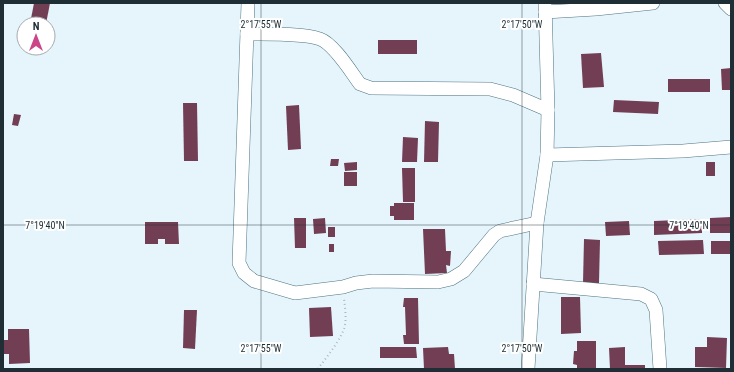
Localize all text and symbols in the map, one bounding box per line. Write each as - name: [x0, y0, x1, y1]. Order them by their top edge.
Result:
- north arrow: [16, 16, 56, 56]
- text: 2°17'55"W: [241, 19, 282, 30]
- text: 2°17'50"W: [502, 19, 543, 30]
- text: N: [33, 20, 40, 33]
- text: 7°19'40"N: [25, 220, 65, 231]
- text: 7°19'40"N: [669, 220, 709, 231]
- text: 2°17'55"W: [241, 343, 282, 354]
- text: 2°17'50"W: [502, 343, 543, 354]

